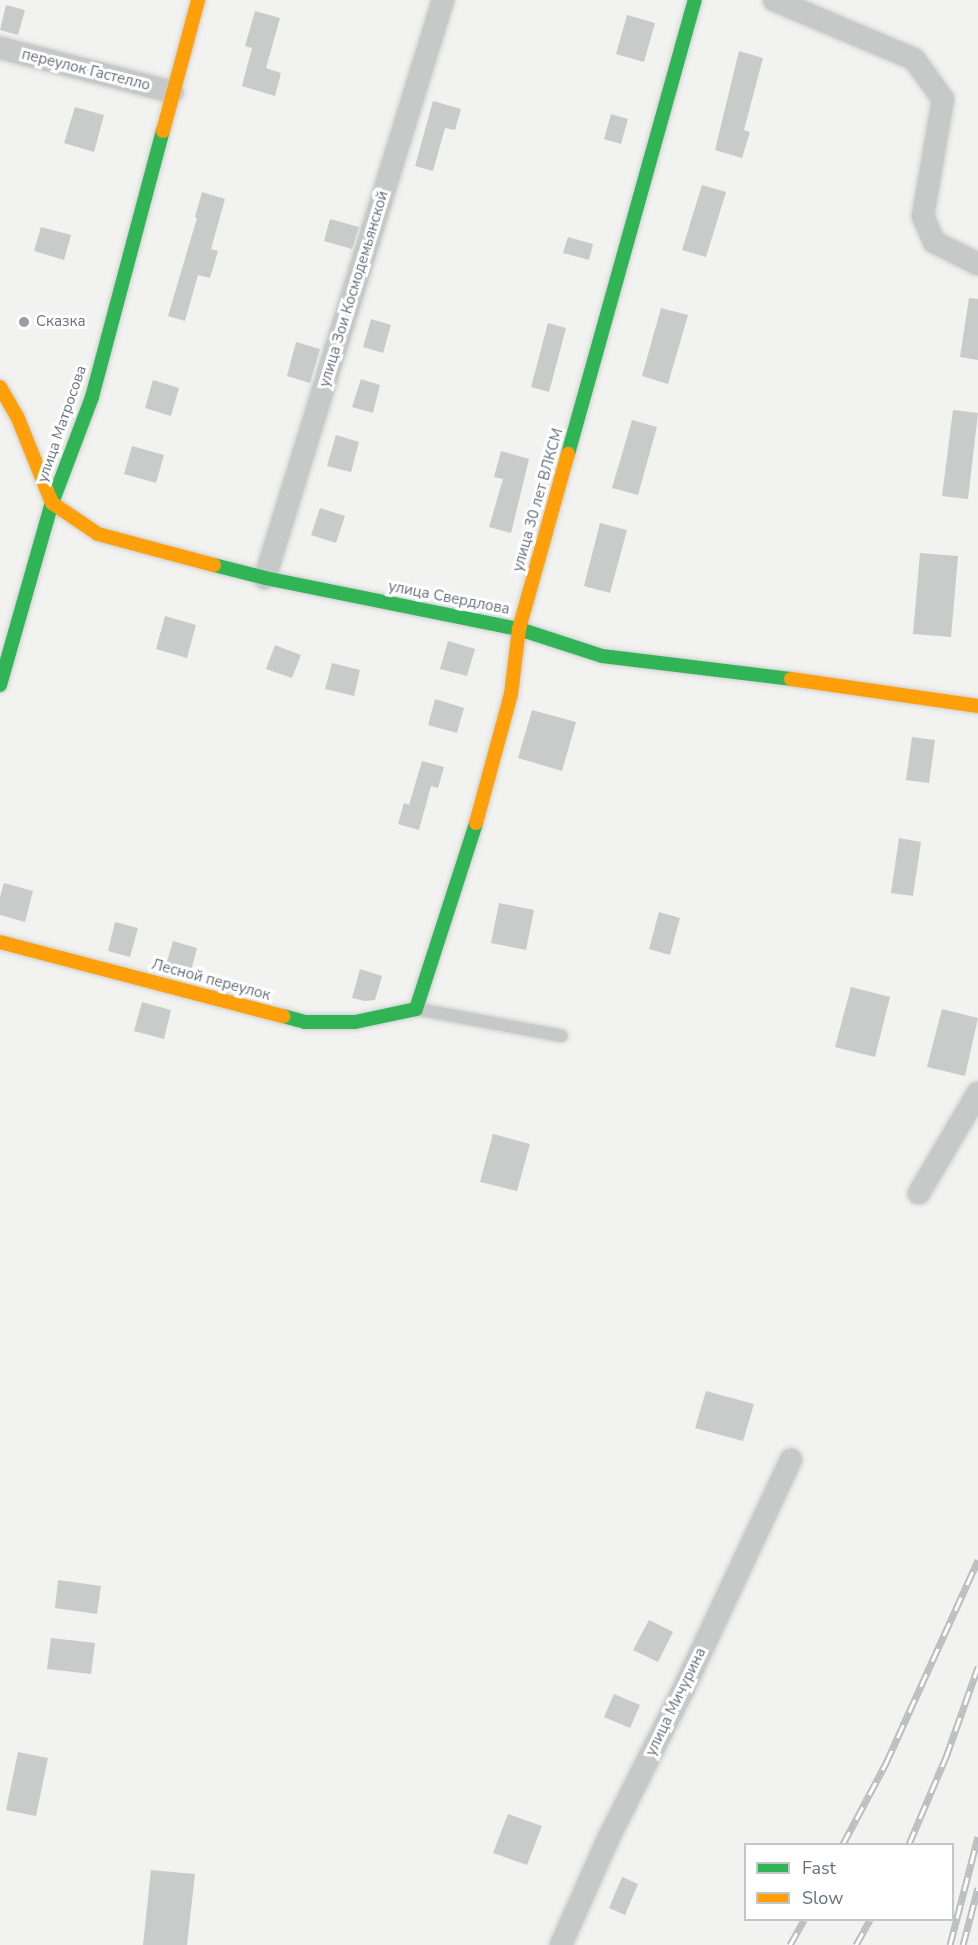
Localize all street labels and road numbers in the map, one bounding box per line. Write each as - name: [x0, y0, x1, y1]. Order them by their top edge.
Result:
- street label: переулок Гастелло: [20, 45, 152, 95]
- street label: улица Зои Космодемьянской: [316, 189, 392, 389]
- street label: улица Матросова: [34, 363, 90, 485]
- street label: улица 30 лет ВЛКСМ: [509, 426, 567, 574]
- street label: улица Свердлова: [387, 577, 511, 619]
- street label: Лесной переулок: [150, 955, 272, 1005]
- street label: улица Мичурина: [642, 1645, 710, 1759]

